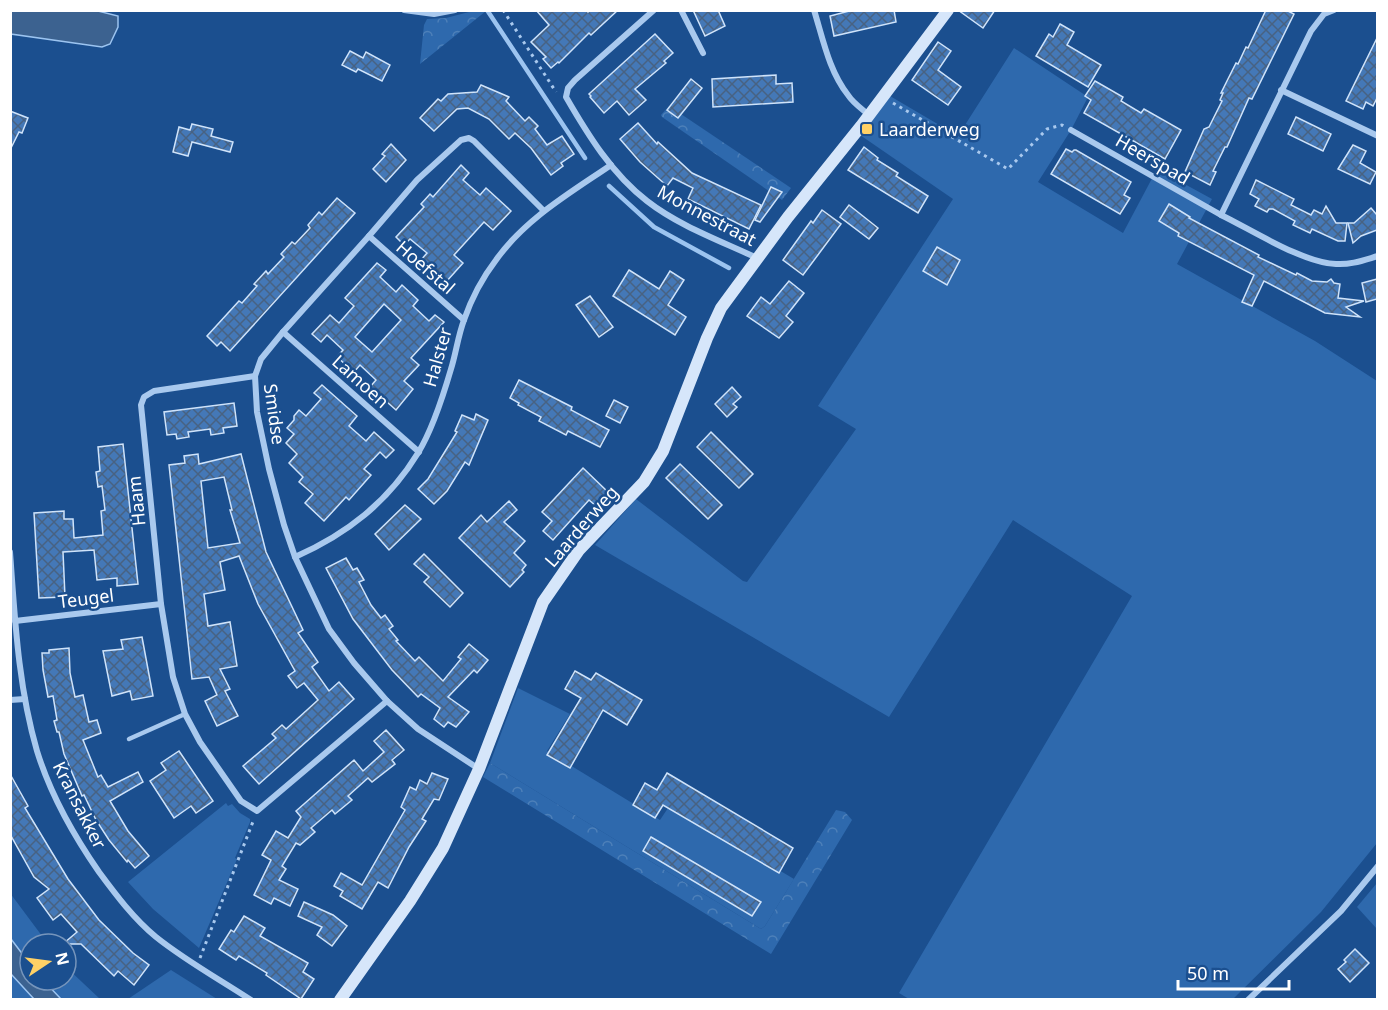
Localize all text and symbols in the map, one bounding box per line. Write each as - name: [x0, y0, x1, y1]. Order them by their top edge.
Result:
- place label: Laarderweg: [879, 117, 980, 141]
- marker: Laarderweg: [860, 122, 874, 136]
- street label: Heerspad: [1112, 128, 1194, 190]
- street label: Monnestraat: [653, 179, 761, 251]
- street label: Hoefstal: [392, 235, 460, 299]
- street label: Halster: [417, 324, 457, 390]
- street label: Lamoen: [328, 349, 394, 413]
- street label: Smidse: [259, 382, 291, 446]
- street label: Haam: [121, 475, 151, 527]
- street label: Laarderweg: [539, 480, 623, 572]
- street label: Teugel: [57, 583, 115, 613]
- street label: Kransakker: [48, 757, 113, 853]
- north arrow: [18, 932, 78, 992]
- text: N: [50, 950, 75, 967]
- scale bar: [1178, 953, 1289, 991]
- text: 50 m: [1187, 961, 1229, 985]

